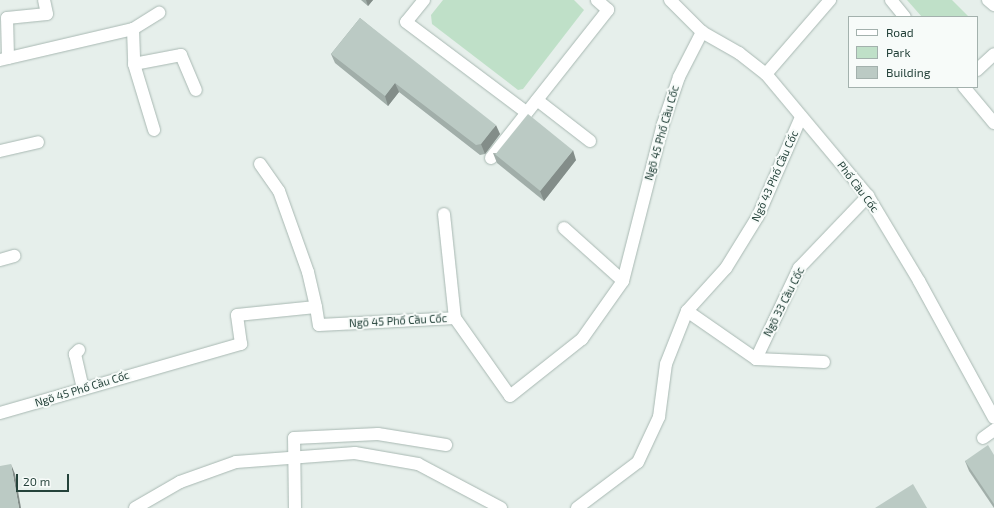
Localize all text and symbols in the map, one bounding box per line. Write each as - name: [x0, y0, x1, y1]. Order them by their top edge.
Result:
- legend: [848, 16, 978, 88]
- text: Road: [886, 25, 914, 39]
- text: Park: [886, 45, 911, 59]
- text: Building: [886, 65, 930, 79]
- street label: Ngõ 45 Phố Cầu Cốc: [642, 84, 682, 182]
- street label: Ngõ 43 Phố Cầu Cốc: [749, 128, 801, 224]
- street label: Phố Cầu Cốc: [835, 159, 881, 215]
- street label: Ngõ 33 Cầu Cốc: [761, 265, 807, 339]
- street label: Ngõ 45 Phố Cầu Cốc: [349, 312, 447, 330]
- street label: Ngõ 45 Phố Cầu Cốc: [33, 368, 131, 410]
- scale bar: [18, 466, 71, 492]
- text: 20 m: [23, 474, 50, 488]

